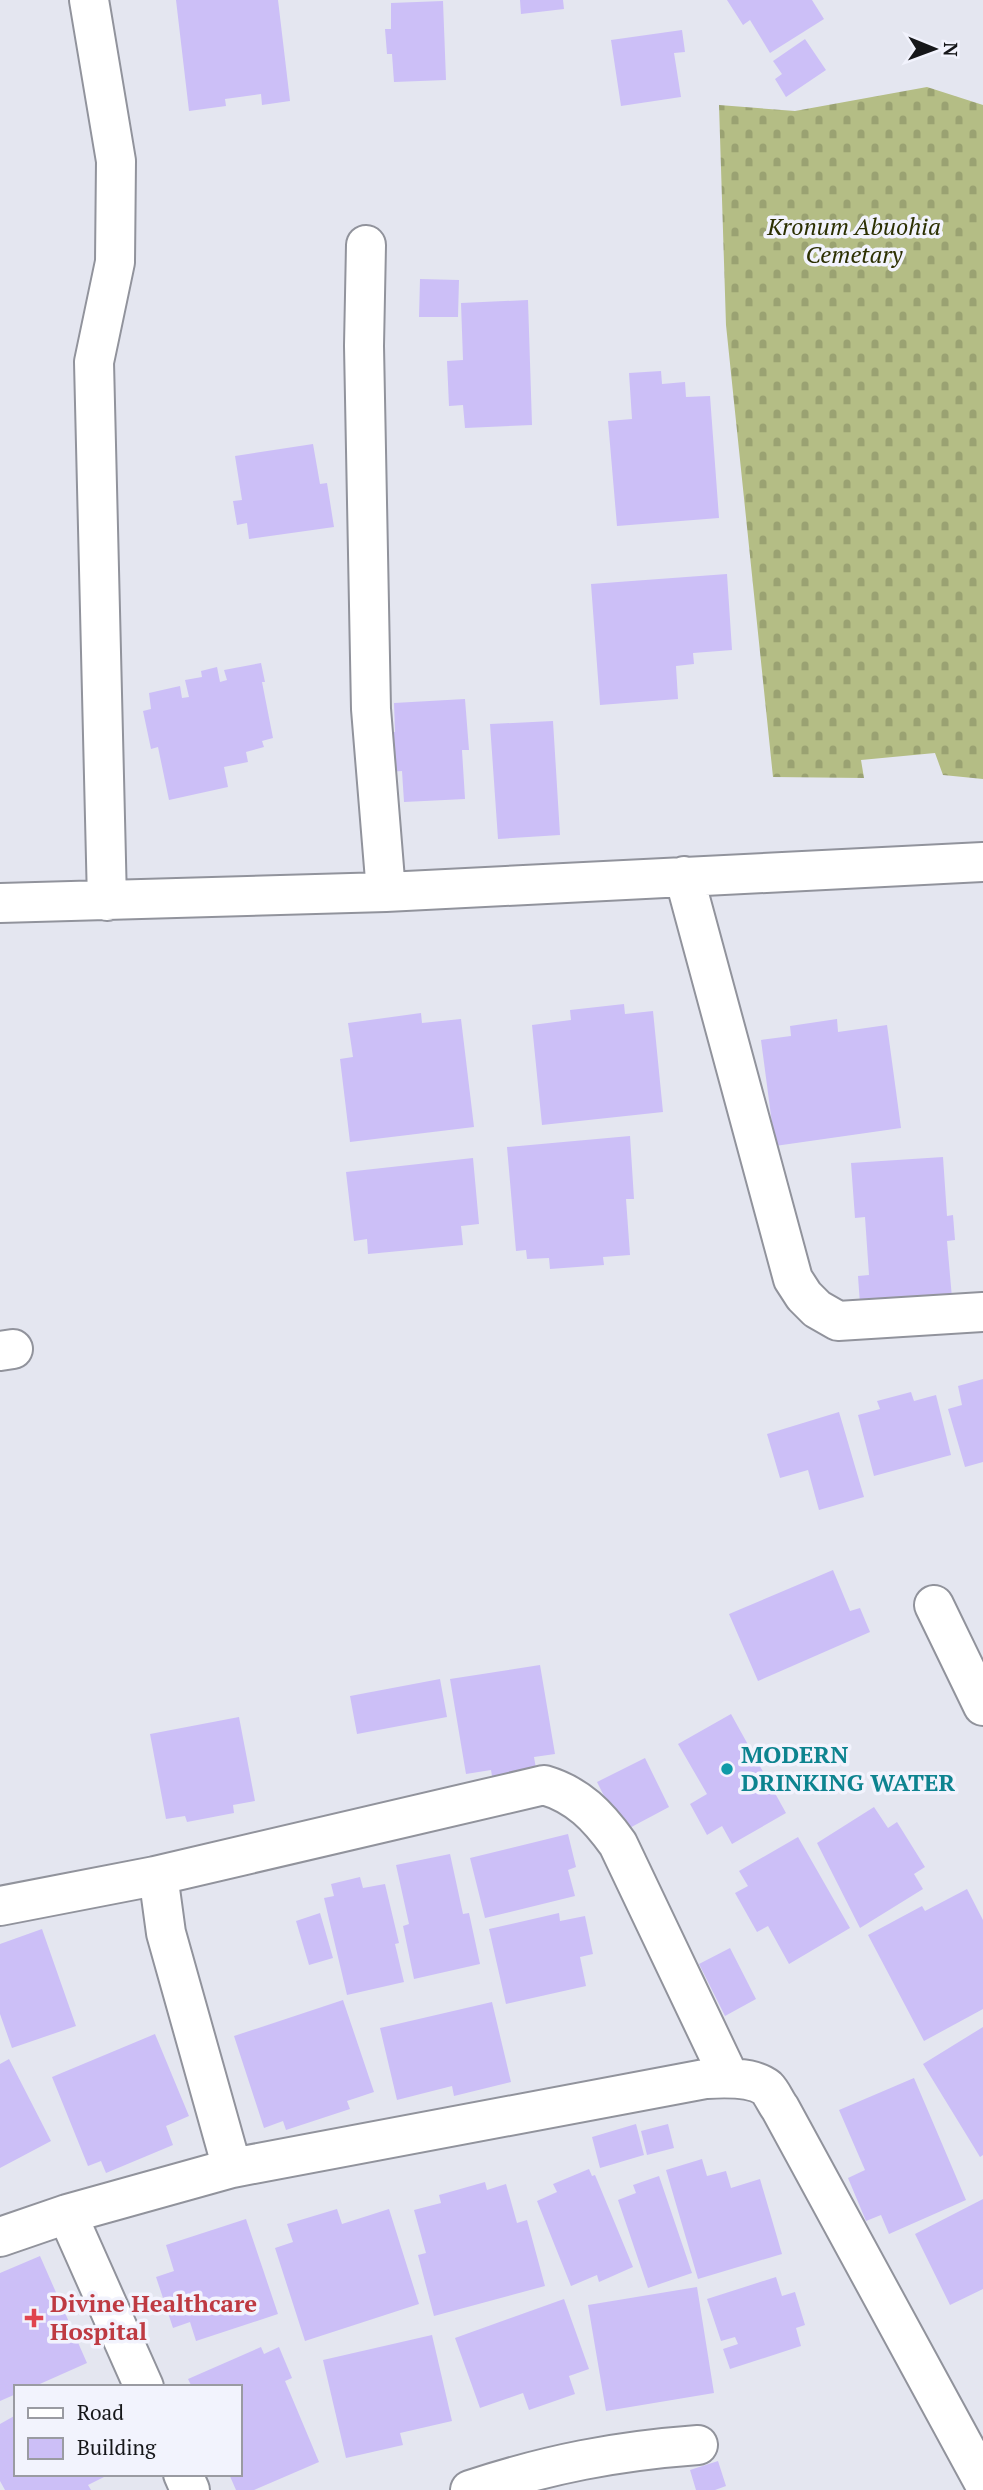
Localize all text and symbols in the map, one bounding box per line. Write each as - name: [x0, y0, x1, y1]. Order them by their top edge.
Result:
- north arrow: [899, 14, 969, 84]
- text: N: [939, 42, 964, 57]
- park label: Kronum Abuohia Cemetary: [766, 210, 941, 270]
- place label: MODERN DRINKING WATER: [741, 1738, 955, 1798]
- marker: MODERN DRINKING WATER: [719, 1761, 735, 1777]
- place label: Divine Healthcare Hospital: [50, 2287, 257, 2347]
- marker: Divine Healthcare Hospital: [24, 2308, 44, 2328]
- legend: [14, 2385, 242, 2476]
- text: Road: [77, 2398, 124, 2426]
- text: Building: [77, 2433, 157, 2461]

